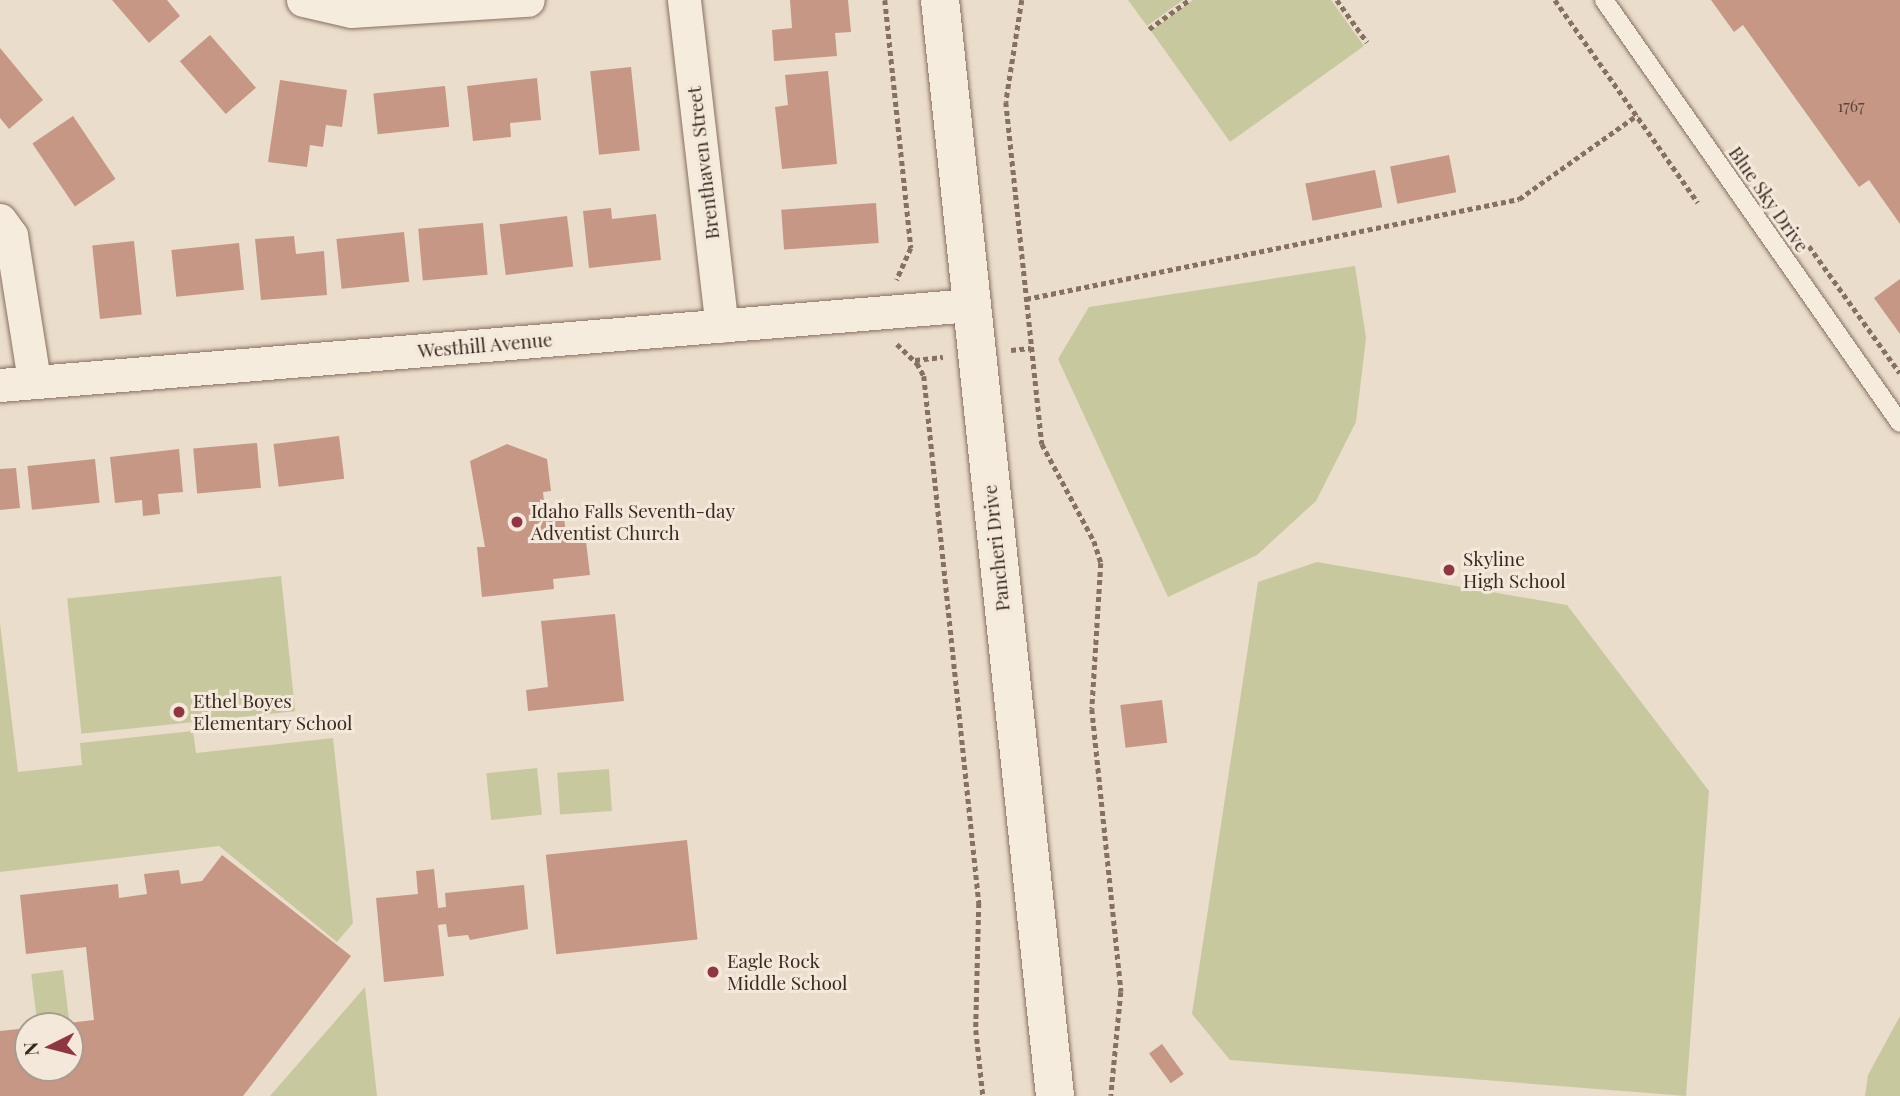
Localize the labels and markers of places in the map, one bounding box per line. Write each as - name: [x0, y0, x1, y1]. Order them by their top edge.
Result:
- place label: Idaho Falls Seventh-day Adventist Church: [531, 500, 735, 544]
- marker: Idaho Falls Seventh-day Adventist Church: [509, 514, 525, 530]
- place label: Skyline High School: [1463, 548, 1566, 592]
- marker: Skyline High School: [1441, 562, 1457, 578]
- place label: Ethel Boyes Elementary School: [193, 690, 353, 734]
- marker: Ethel Boyes Elementary School: [171, 704, 187, 720]
- place label: Eagle Rock Middle School: [727, 950, 848, 994]
- marker: Eagle Rock Middle School: [705, 964, 721, 980]

